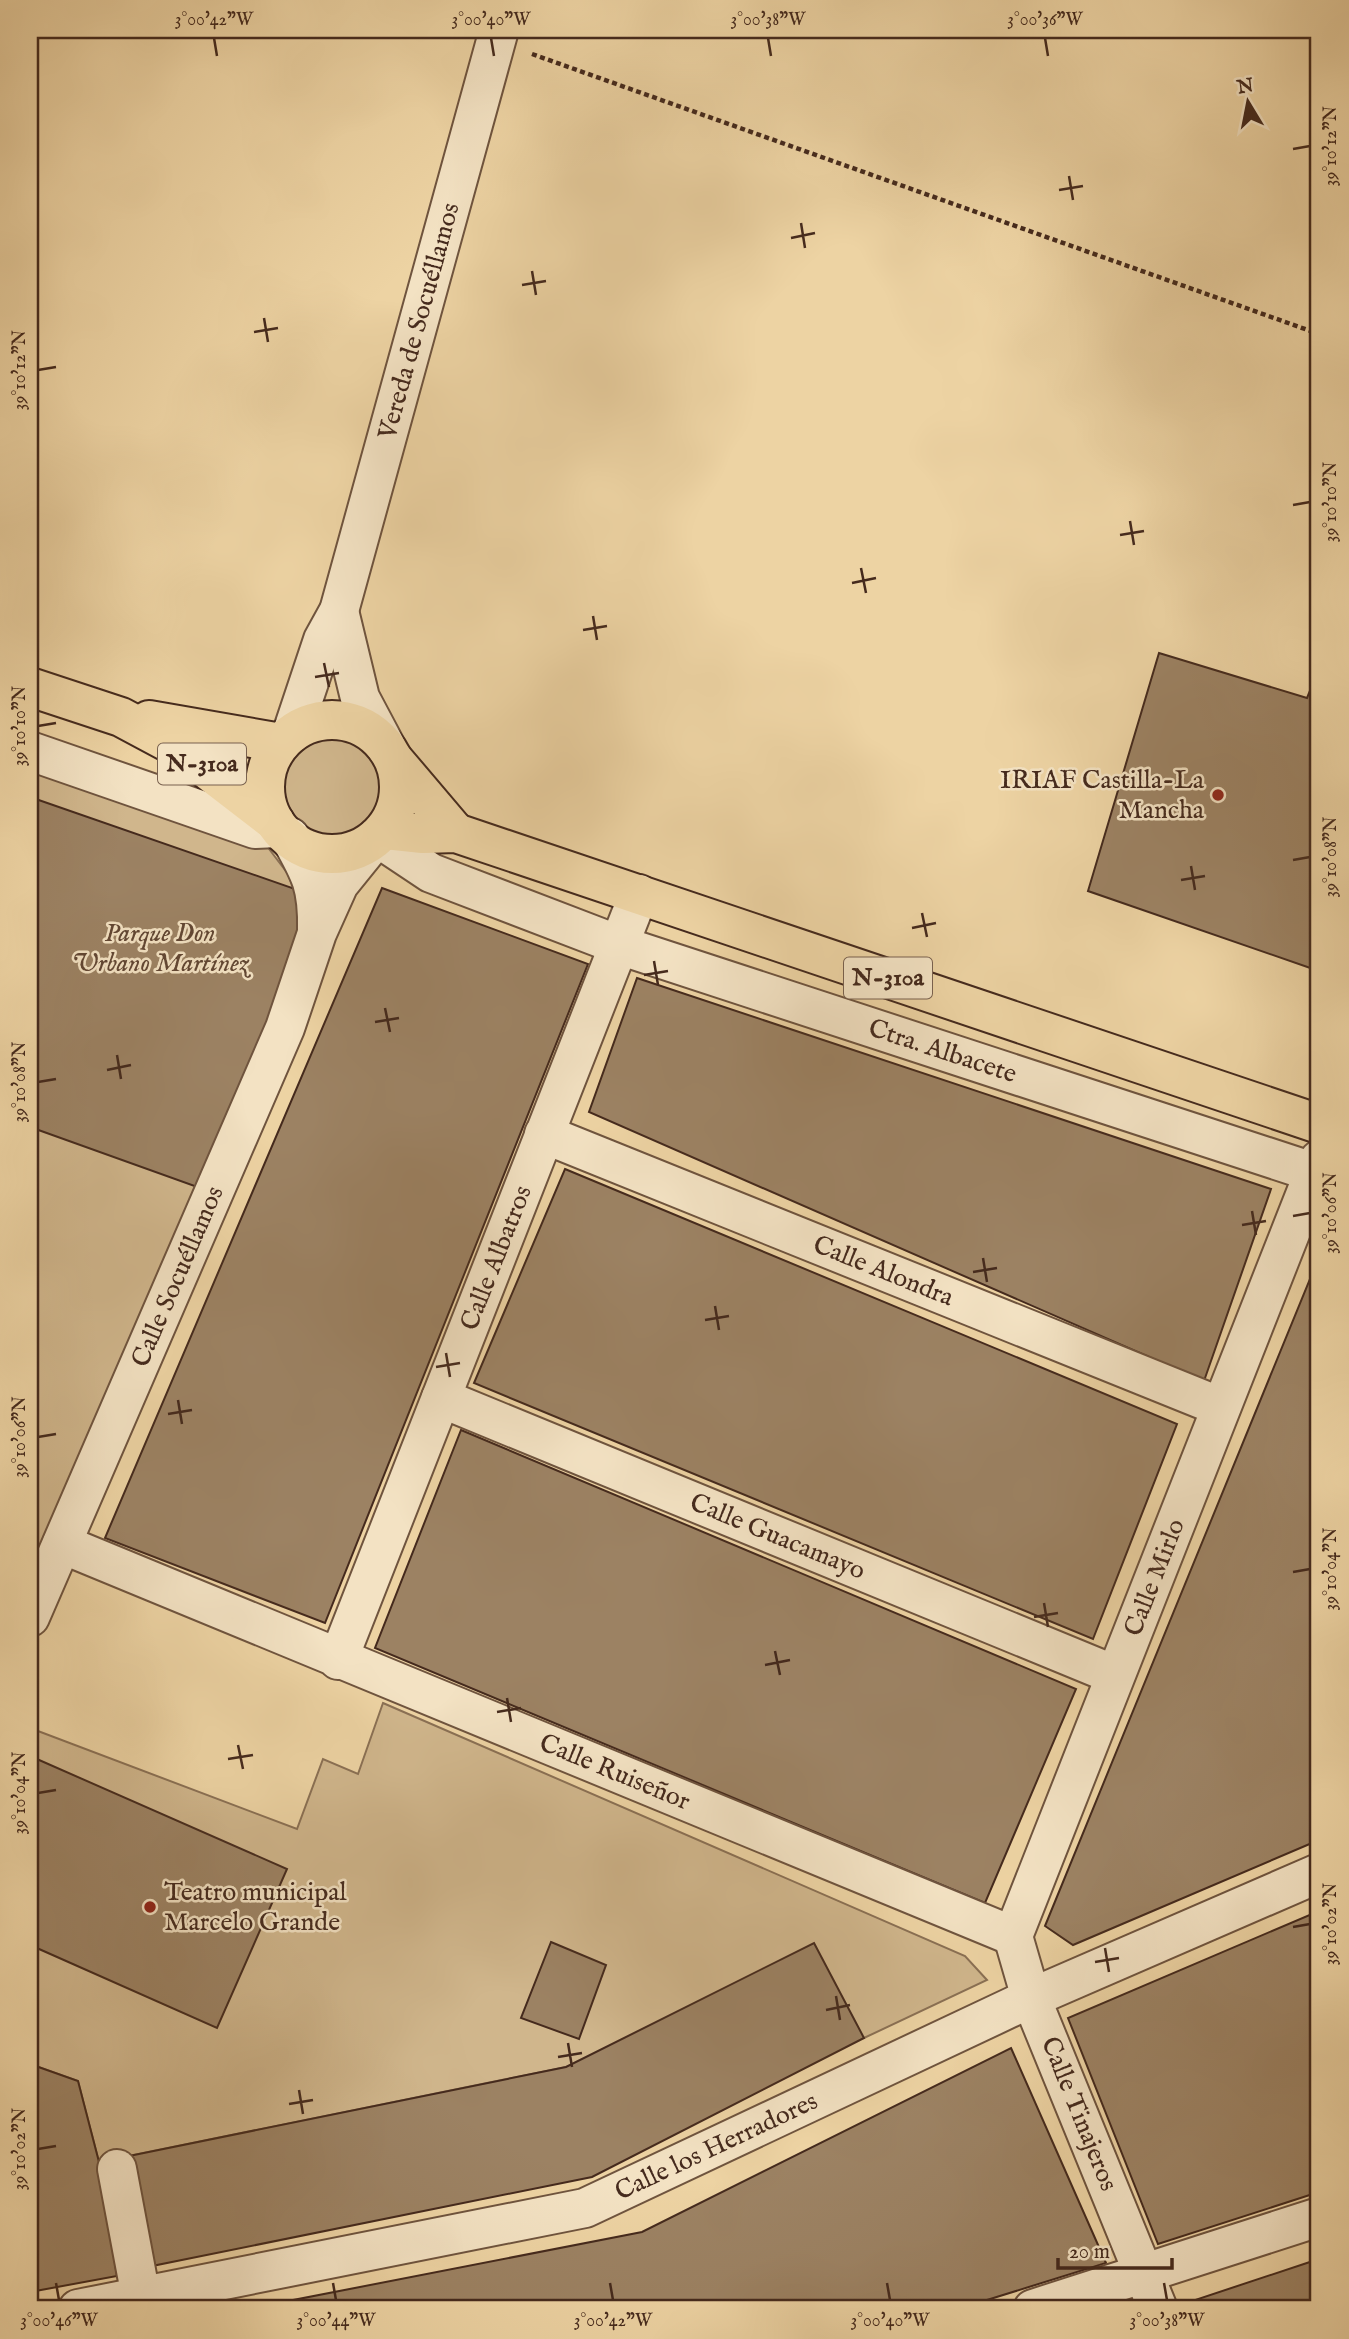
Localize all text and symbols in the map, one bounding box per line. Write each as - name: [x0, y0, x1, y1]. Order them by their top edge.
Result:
- text: 3°00'42"W: [175, 9, 254, 32]
- text: 3°00'40"W: [452, 9, 531, 32]
- text: 3°00'38"W: [731, 9, 806, 32]
- text: 3°00'36"W: [1007, 9, 1084, 32]
- north arrow: [1212, 66, 1282, 136]
- text: N: [1234, 74, 1256, 101]
- text: 39°10'12"N: [1320, 105, 1343, 186]
- street label: Vereda de Socuéllamos: [370, 199, 467, 444]
- text: 39°10'12"N: [9, 329, 32, 410]
- text: 39°10'10"N: [1320, 461, 1343, 542]
- text: 39°10'10"N: [9, 685, 32, 766]
- road number: N-310a: [158, 744, 246, 784]
- place label: IRIAF Castilla-La Mancha: [1000, 764, 1205, 827]
- marker: IRIAF Castilla-La Mancha: [1210, 787, 1226, 803]
- text: 39°10'08"N: [1320, 816, 1343, 898]
- park label: Parque Don Urbano Martínez: [71, 917, 252, 980]
- road number: N-310a: [844, 958, 932, 998]
- street label: Ctra. Albacete: [864, 1011, 1021, 1090]
- text: 39°10'08"N: [9, 1041, 32, 1123]
- text: 39°10'06"N: [1320, 1172, 1343, 1254]
- street label: Calle Socuéllamos: [124, 1181, 231, 1372]
- street label: Calle Albatros: [453, 1181, 539, 1335]
- street label: Calle Alondra: [808, 1228, 959, 1314]
- text: 39°10'06"N: [9, 1396, 32, 1478]
- street label: Calle Guacamayo: [685, 1486, 870, 1587]
- street label: Calle Mirlo: [1116, 1514, 1192, 1641]
- text: 39°10'04"N: [1320, 1527, 1343, 1610]
- street label: Calle Ruiseñor: [535, 1726, 696, 1818]
- text: 39°10'04"N: [9, 1751, 32, 1834]
- place label: Teatro municipal Marcelo Grande: [164, 1876, 347, 1939]
- text: 39°10'02"N: [1320, 1882, 1343, 1965]
- marker: Teatro municipal Marcelo Grande: [142, 1899, 158, 1915]
- street label: Calle Tinajeros: [1033, 2032, 1125, 2196]
- street label: Calle los Herradores: [610, 2084, 823, 2208]
- text: 39°10'02"N: [9, 2107, 32, 2190]
- scale bar: [1058, 2227, 1172, 2271]
- text: 20 m: [1069, 2239, 1110, 2266]
- text: 3°00'46"W: [20, 2310, 99, 2333]
- text: 3°00'44"W: [297, 2310, 376, 2333]
- text: 3°00'42"W: [574, 2310, 653, 2333]
- text: 3°00'40"W: [851, 2310, 930, 2333]
- text: 3°00'38"W: [1130, 2310, 1205, 2333]

